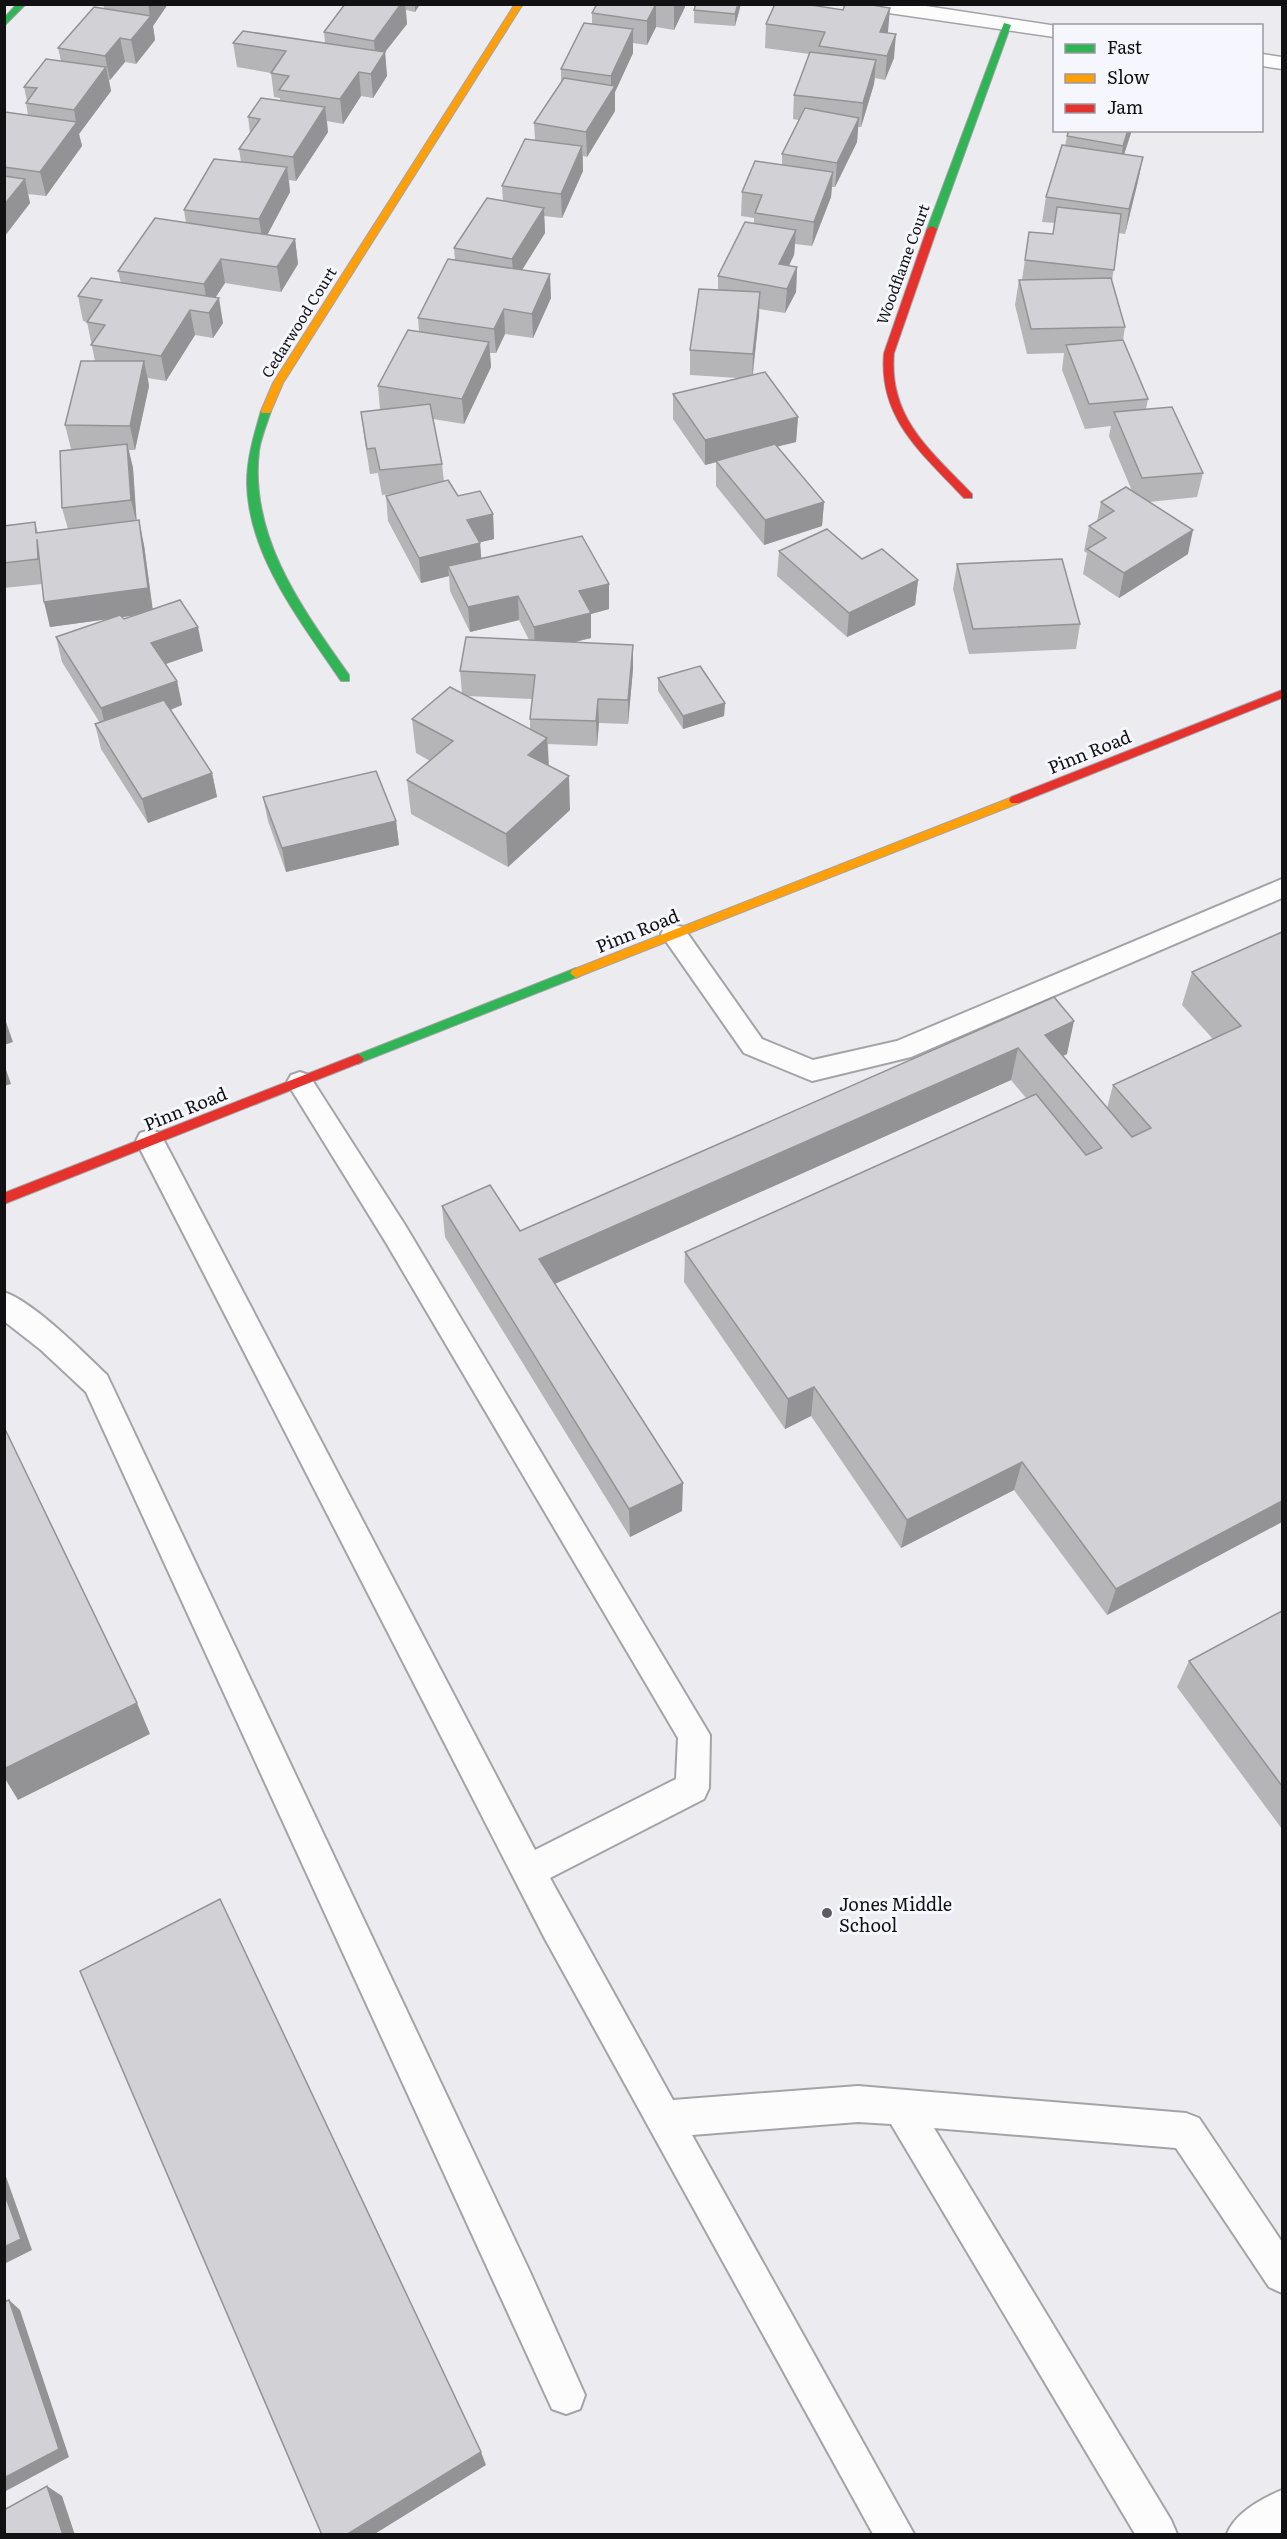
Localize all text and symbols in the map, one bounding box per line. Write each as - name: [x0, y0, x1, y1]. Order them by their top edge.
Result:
- legend: [1053, 24, 1263, 132]
- text: Fast: [1107, 33, 1143, 60]
- text: Slow: [1107, 63, 1150, 90]
- text: Jam: [1107, 93, 1143, 120]
- street label: Woodflame Court: [870, 200, 934, 328]
- street label: Cedarwood Court: [255, 262, 341, 382]
- street label: Pinn Road: [1043, 722, 1135, 780]
- street label: Pinn Road: [591, 901, 683, 959]
- street label: Pinn Road: [139, 1079, 231, 1137]
- place label: Jones Middle School: [839, 1890, 952, 1938]
- marker: Jones Middle School: [820, 1906, 834, 1920]

